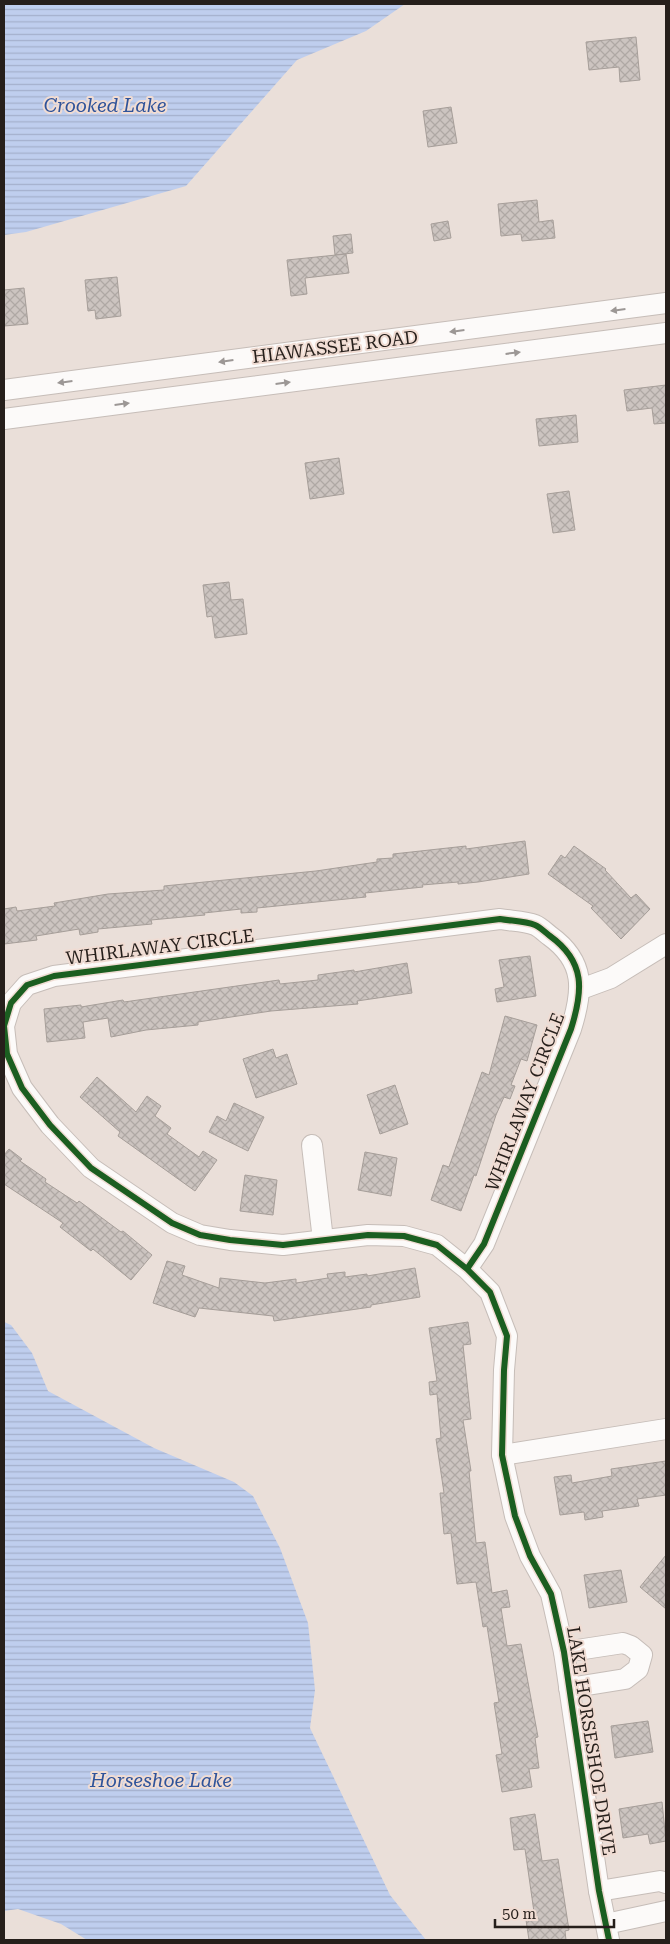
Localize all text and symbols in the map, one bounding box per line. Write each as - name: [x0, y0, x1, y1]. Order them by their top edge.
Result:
- water label: Crooked Lake: [44, 94, 167, 117]
- one-way arrow: [610, 306, 626, 314]
- street label: HIAWASSEE ROAD: [251, 326, 419, 367]
- one-way arrow: [448, 327, 464, 335]
- one-way arrow: [506, 348, 522, 356]
- one-way arrow: [218, 357, 234, 365]
- one-way arrow: [57, 378, 73, 386]
- one-way arrow: [275, 379, 291, 387]
- one-way arrow: [114, 399, 130, 407]
- street label: WHIRLAWAY CIRCLE: [65, 925, 255, 968]
- street label: WHIRLAWAY CIRCLE: [481, 1010, 568, 1194]
- street label: LAKE HORSESHOE DRIVE: [563, 1625, 620, 1857]
- water label: Horseshoe Lake: [89, 1769, 232, 1792]
- scale bar: [495, 1896, 614, 1928]
- text: 50 m: [502, 1905, 537, 1923]

